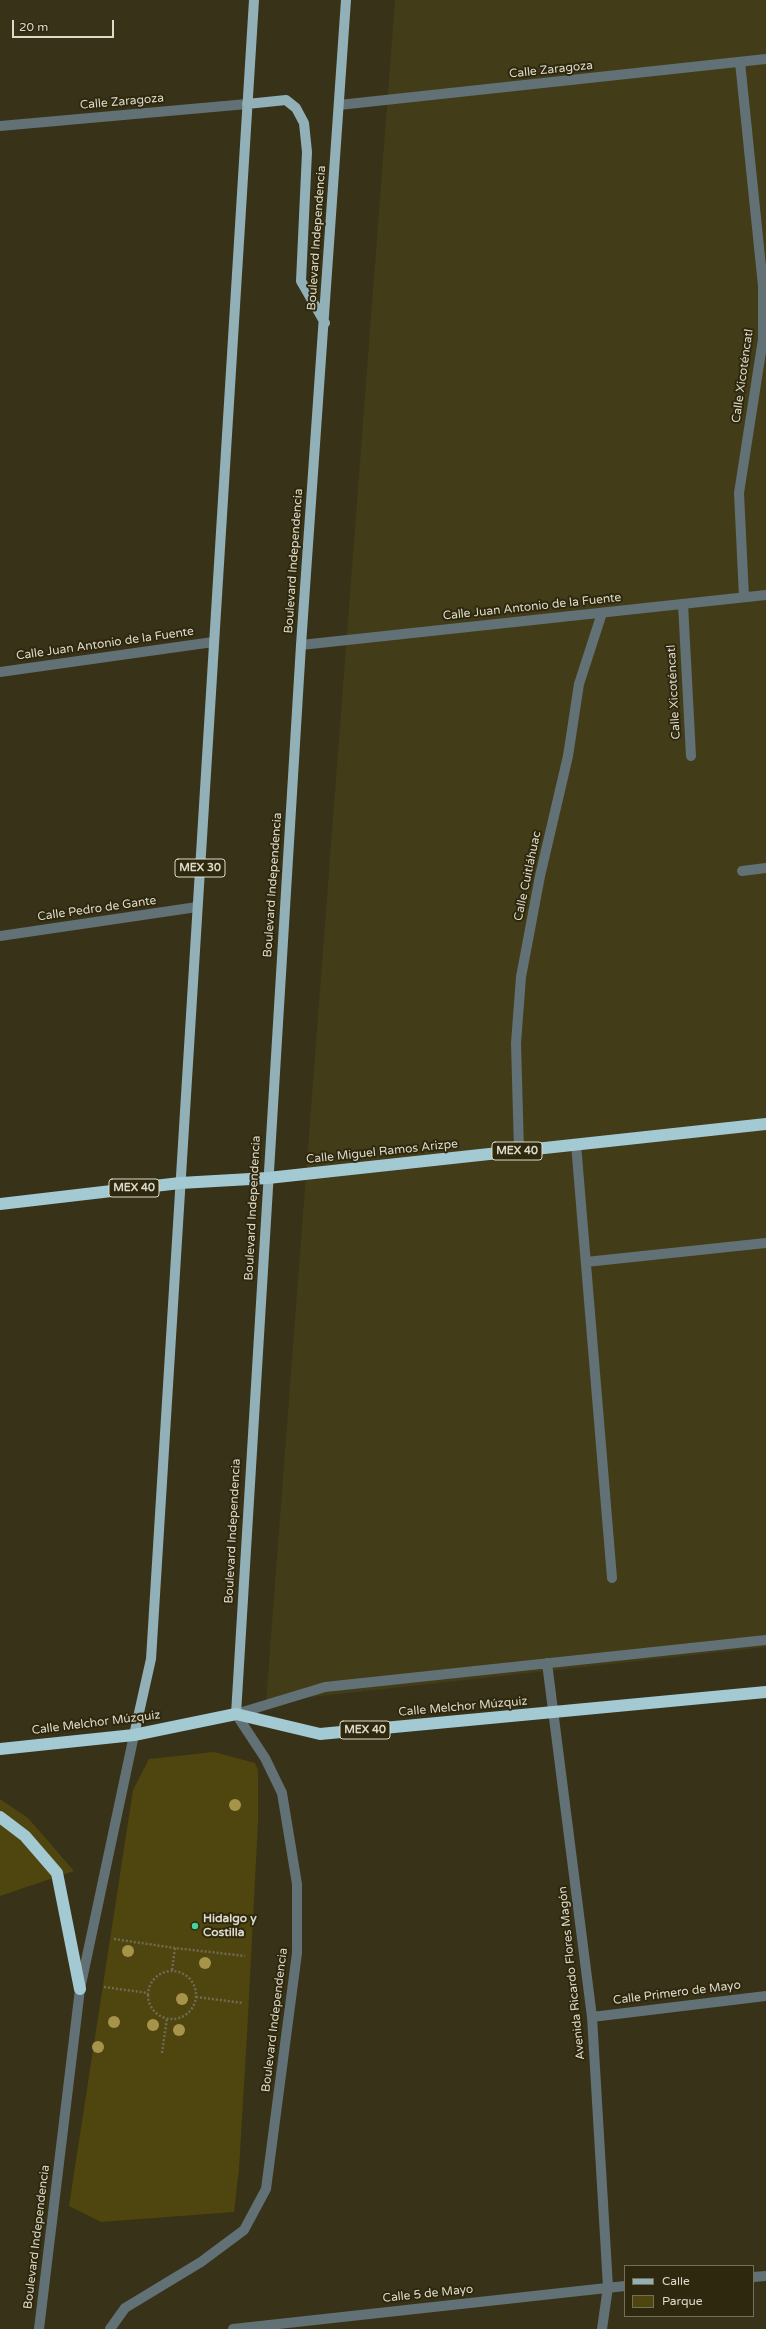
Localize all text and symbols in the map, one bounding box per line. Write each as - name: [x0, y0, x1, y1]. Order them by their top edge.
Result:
- scale bar: [14, 12, 116, 38]
- text: 20 m: [19, 20, 48, 34]
- street label: Calle Zaragoza: [508, 58, 594, 82]
- street label: Calle Zaragoza: [79, 91, 165, 113]
- street label: Boulevard Independencia: [305, 165, 329, 311]
- street label: Calle Xicoténcatl: [729, 328, 757, 424]
- street label: Boulevard Independencia: [282, 488, 306, 634]
- street label: Calle Juan Antonio de la Fuente: [442, 590, 622, 624]
- street label: Calle Juan Antonio de la Fuente: [15, 624, 195, 664]
- street label: Calle Xicoténcatl: [664, 644, 684, 740]
- street label: Boulevard Independencia: [261, 812, 285, 958]
- street label: Calle Cuitláhuac: [511, 830, 545, 922]
- road number: MEX 30: [175, 859, 225, 877]
- street label: Calle Pedro de Gante: [37, 894, 157, 924]
- street label: Boulevard Independencia: [242, 1135, 264, 1281]
- street label: Calle Miguel Ramos Arizpe: [305, 1137, 459, 1167]
- road number: MEX 40: [492, 1142, 542, 1160]
- road number: MEX 40: [109, 1179, 159, 1197]
- street label: Boulevard Independencia: [222, 1458, 244, 1604]
- street label: Calle Melchor Múzquiz: [398, 1694, 528, 1720]
- street label: Calle Melchor Múzquiz: [31, 1708, 161, 1738]
- road number: MEX 40: [340, 1721, 390, 1739]
- street label: Avenida Ricardo Flores Magón: [556, 1885, 588, 2061]
- place label: Hidalgo y Costilla: [203, 1912, 257, 1940]
- marker: Hidalgo y Costilla: [190, 1921, 200, 1931]
- street label: Boulevard Independencia: [259, 1947, 291, 2093]
- street label: Calle Primero de Mayo: [612, 1978, 742, 2008]
- street label: Boulevard Independencia: [21, 2164, 53, 2310]
- legend: [624, 2265, 754, 2317]
- text: Calle: [662, 2274, 690, 2288]
- street label: Calle 5 de Mayo: [382, 2282, 474, 2306]
- text: Parque: [662, 2294, 703, 2308]

